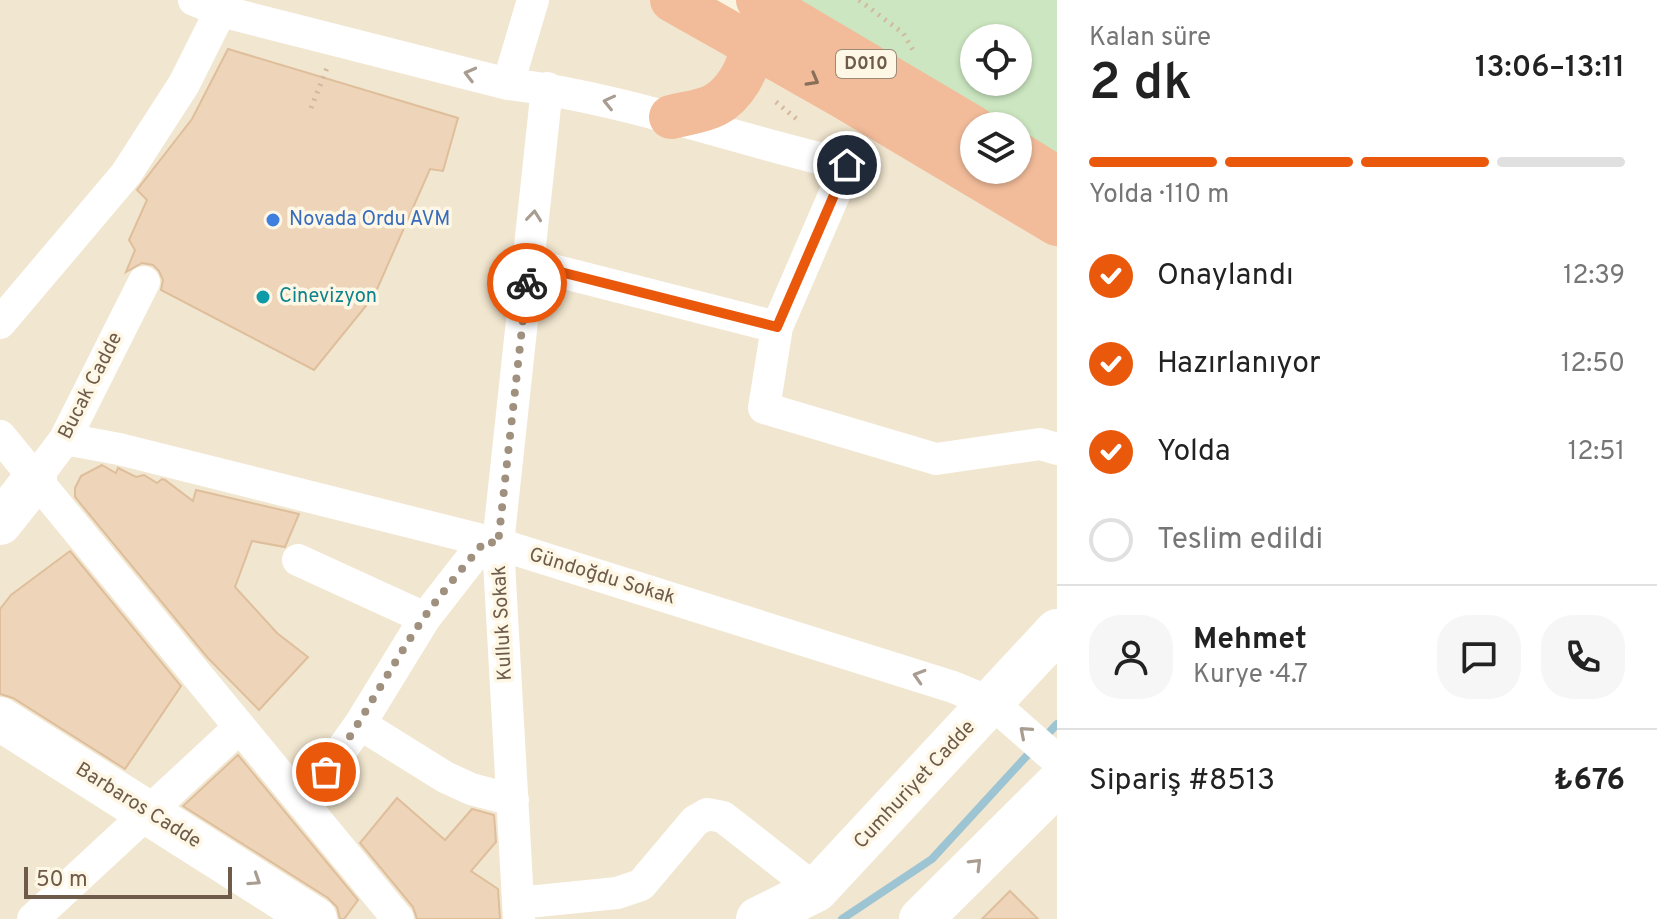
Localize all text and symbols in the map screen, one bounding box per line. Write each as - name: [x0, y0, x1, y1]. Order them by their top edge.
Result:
- text: Kalan süre: [1089, 22, 1211, 55]
- map controls: [960, 24, 1032, 184]
- button: locate: [960, 24, 1032, 96]
- road number: D010: [836, 50, 896, 78]
- text: 13:06–13:11: [1475, 50, 1625, 87]
- text: 2 dk: [1089, 52, 1192, 118]
- one-way arrow: [464, 67, 478, 84]
- one-way arrow: [805, 71, 819, 86]
- one-way arrow: [603, 95, 616, 112]
- button: layers: [960, 112, 1032, 184]
- pin: [813, 131, 881, 199]
- icon: home: [825, 143, 869, 187]
- text: Yolda · 110 m: [1089, 179, 1229, 212]
- place label: Novada Ordu AVM: [289, 207, 450, 233]
- one-way arrow: [525, 209, 542, 222]
- marker: Novada Ordu AVM: [264, 211, 282, 229]
- courier: [487, 243, 567, 323]
- icon: check: [1089, 254, 1133, 298]
- text: Onaylandı: [1157, 258, 1294, 295]
- text: 12:39: [1563, 260, 1625, 293]
- icon: bike: [505, 261, 549, 305]
- place label: Cinevizyon: [279, 284, 377, 310]
- marker: Cinevizyon: [254, 288, 272, 306]
- street label: Bucak Cadde: [53, 328, 129, 444]
- icon: check: [1089, 342, 1133, 386]
- text: Hazırlanıyor: [1157, 346, 1321, 383]
- text: 12:50: [1561, 348, 1625, 381]
- icon: check: [1089, 430, 1133, 474]
- text: Yolda: [1157, 434, 1231, 471]
- text: 12:51: [1568, 436, 1625, 469]
- text: Teslim edildi: [1157, 522, 1323, 559]
- street label: Gündoğdu Sokak: [526, 542, 678, 612]
- street label: Kulluk Sokak: [487, 565, 519, 681]
- button: person: [1089, 615, 1173, 699]
- button: chat: [1437, 615, 1521, 699]
- button: phone: [1541, 615, 1625, 699]
- text: Mehmet: [1193, 622, 1307, 659]
- text: Kurye · 4.7: [1193, 659, 1308, 692]
- one-way arrow: [913, 670, 927, 686]
- street label: Cumhuriyet Cadde: [849, 715, 981, 855]
- one-way arrow: [1019, 727, 1034, 742]
- pin: [292, 738, 360, 806]
- icon: bag: [304, 750, 348, 794]
- street label: Barbaros Cadde: [70, 757, 206, 855]
- text: Sipariş #8513: [1089, 763, 1275, 800]
- text: ₺676: [1554, 763, 1625, 800]
- one-way arrow: [967, 859, 981, 873]
- scale bar: [24, 863, 232, 899]
- text: 50 m: [36, 867, 88, 894]
- one-way arrow: [247, 871, 261, 886]

